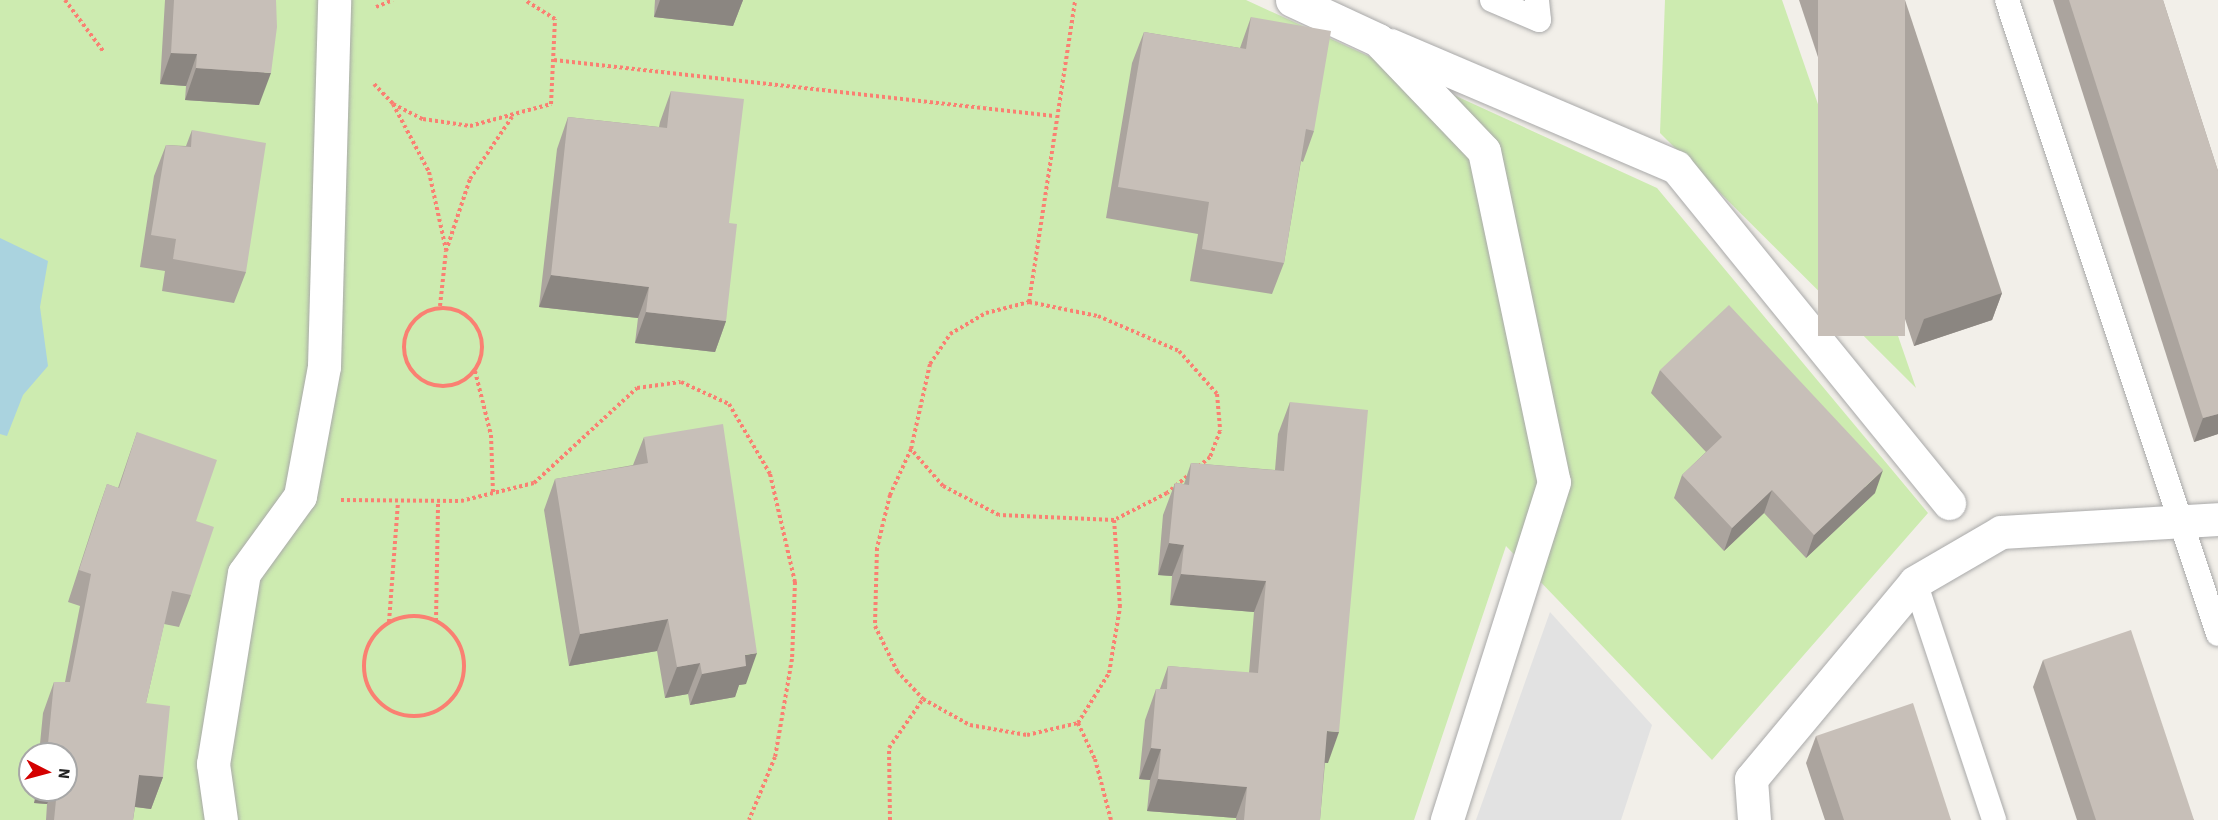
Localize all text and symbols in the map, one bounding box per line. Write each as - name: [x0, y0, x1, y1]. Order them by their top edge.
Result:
- north arrow: [18, 742, 78, 802]
- text: N: [52, 767, 75, 780]

